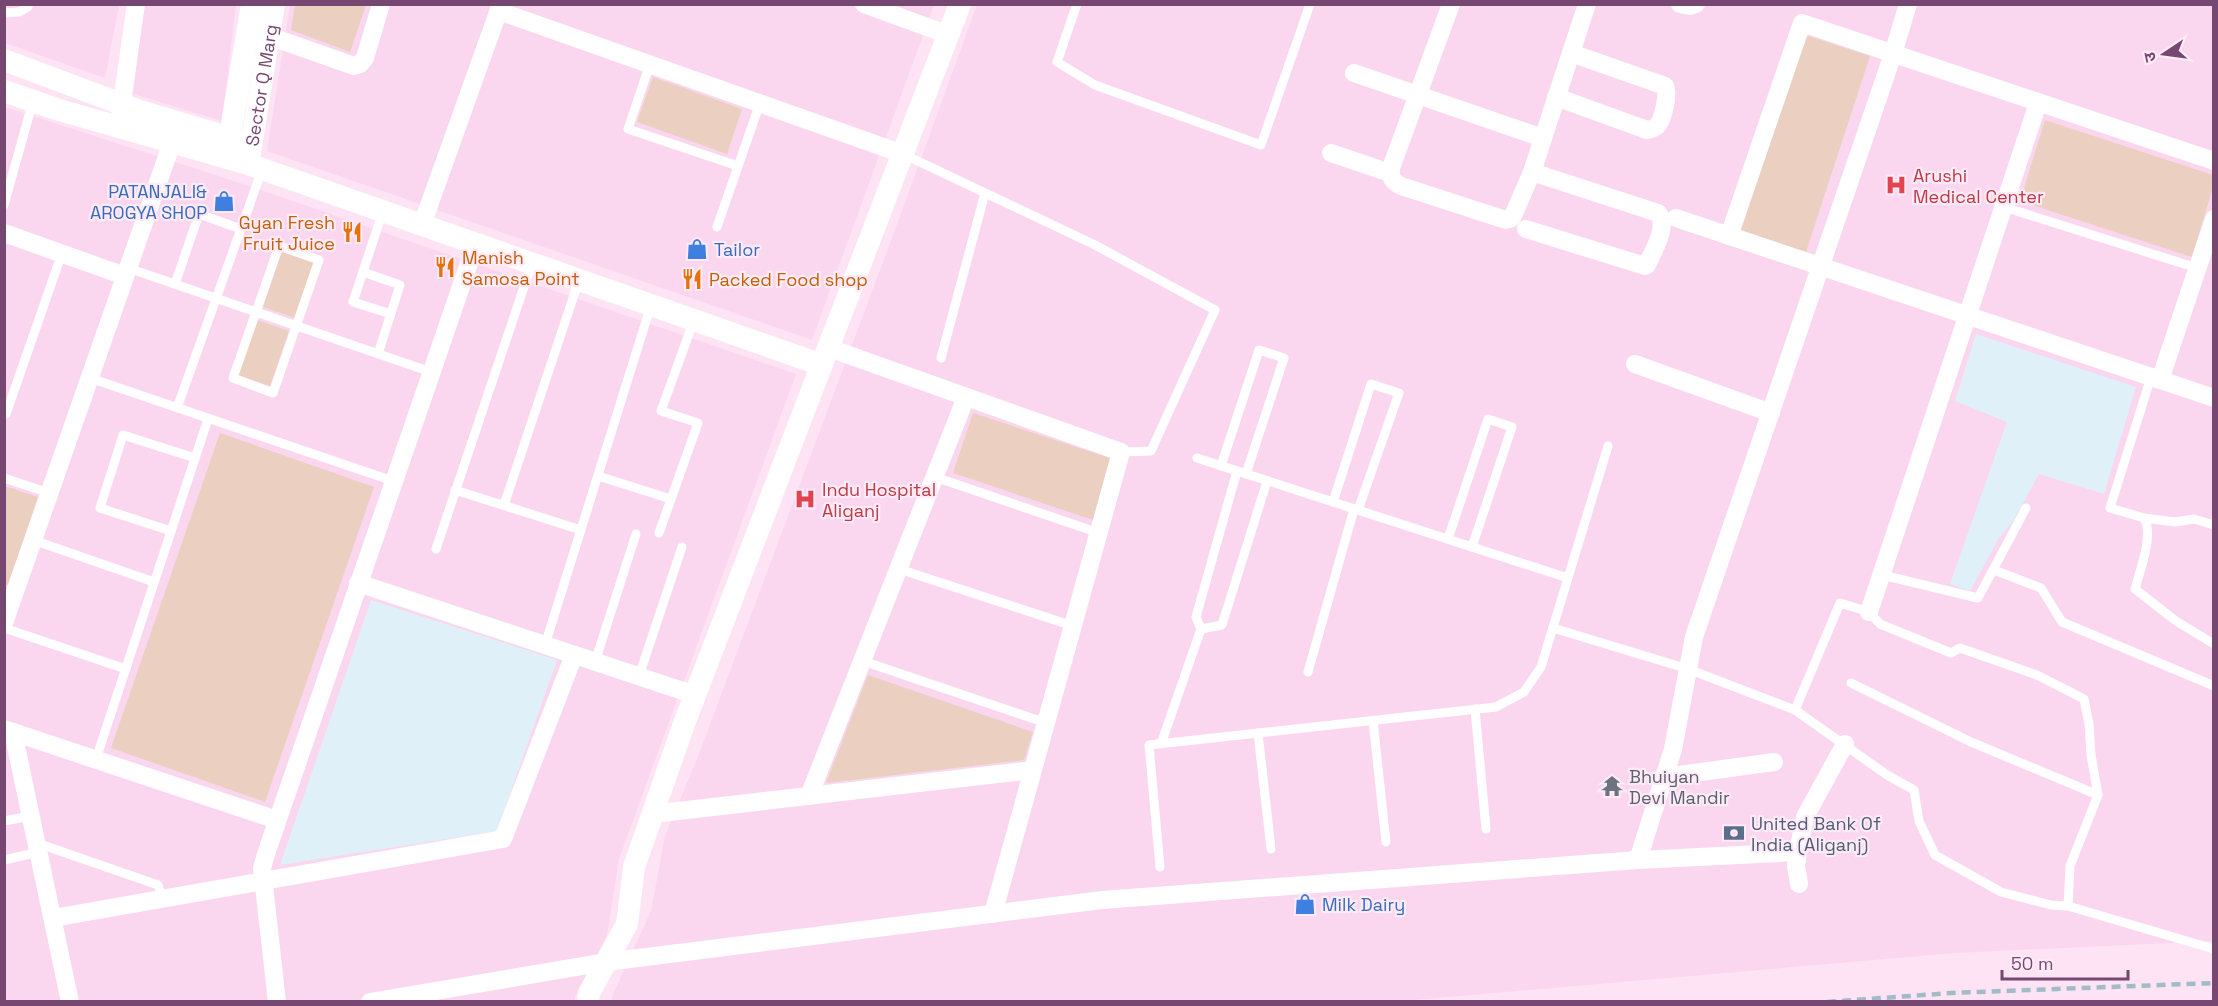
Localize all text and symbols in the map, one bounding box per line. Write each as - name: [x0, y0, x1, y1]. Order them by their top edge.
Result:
- street label: Sector Q Marg: [240, 22, 282, 148]
- north arrow: [2134, 24, 2194, 84]
- text: उ: [2138, 50, 2161, 64]
- place label: Arushi Medical Center: [1913, 164, 2044, 208]
- hospital icon: Arushi Medical Center: [1884, 173, 1908, 197]
- place label: PATANJALI& AROGYA SHOP: [90, 180, 207, 224]
- shop icon: PATANJALI& AROGYA SHOP: [212, 189, 236, 213]
- place label: Gyan Fresh Fruit Juice: [239, 211, 335, 255]
- restaurant icon: Gyan Fresh Fruit Juice: [340, 220, 364, 244]
- shop icon: Tailor: [685, 237, 709, 261]
- place label: Tailor: [714, 238, 760, 261]
- place label: Manish Samosa Point: [462, 246, 580, 290]
- restaurant icon: Manish Samosa Point: [433, 255, 457, 279]
- restaurant icon: Packed Food shop: [680, 267, 704, 291]
- place label: Packed Food shop: [709, 268, 868, 291]
- place label: Indu Hospital Aliganj: [822, 478, 936, 522]
- hospital icon: Indu Hospital Aliganj: [793, 487, 817, 511]
- place label: Bhuiyan Devi Mandir: [1629, 765, 1730, 809]
- temple icon: Bhuiyan Devi Mandir: [1600, 774, 1624, 798]
- place label: United Bank Of India (Aliganj): [1751, 812, 1881, 856]
- bank icon: United Bank Of India (Aliganj): [1722, 821, 1746, 845]
- shop icon: Milk Dairy: [1293, 892, 1317, 916]
- place label: Milk Dairy: [1322, 893, 1405, 916]
- scale bar: [2002, 943, 2128, 981]
- text: 50 m: [2011, 952, 2053, 975]

